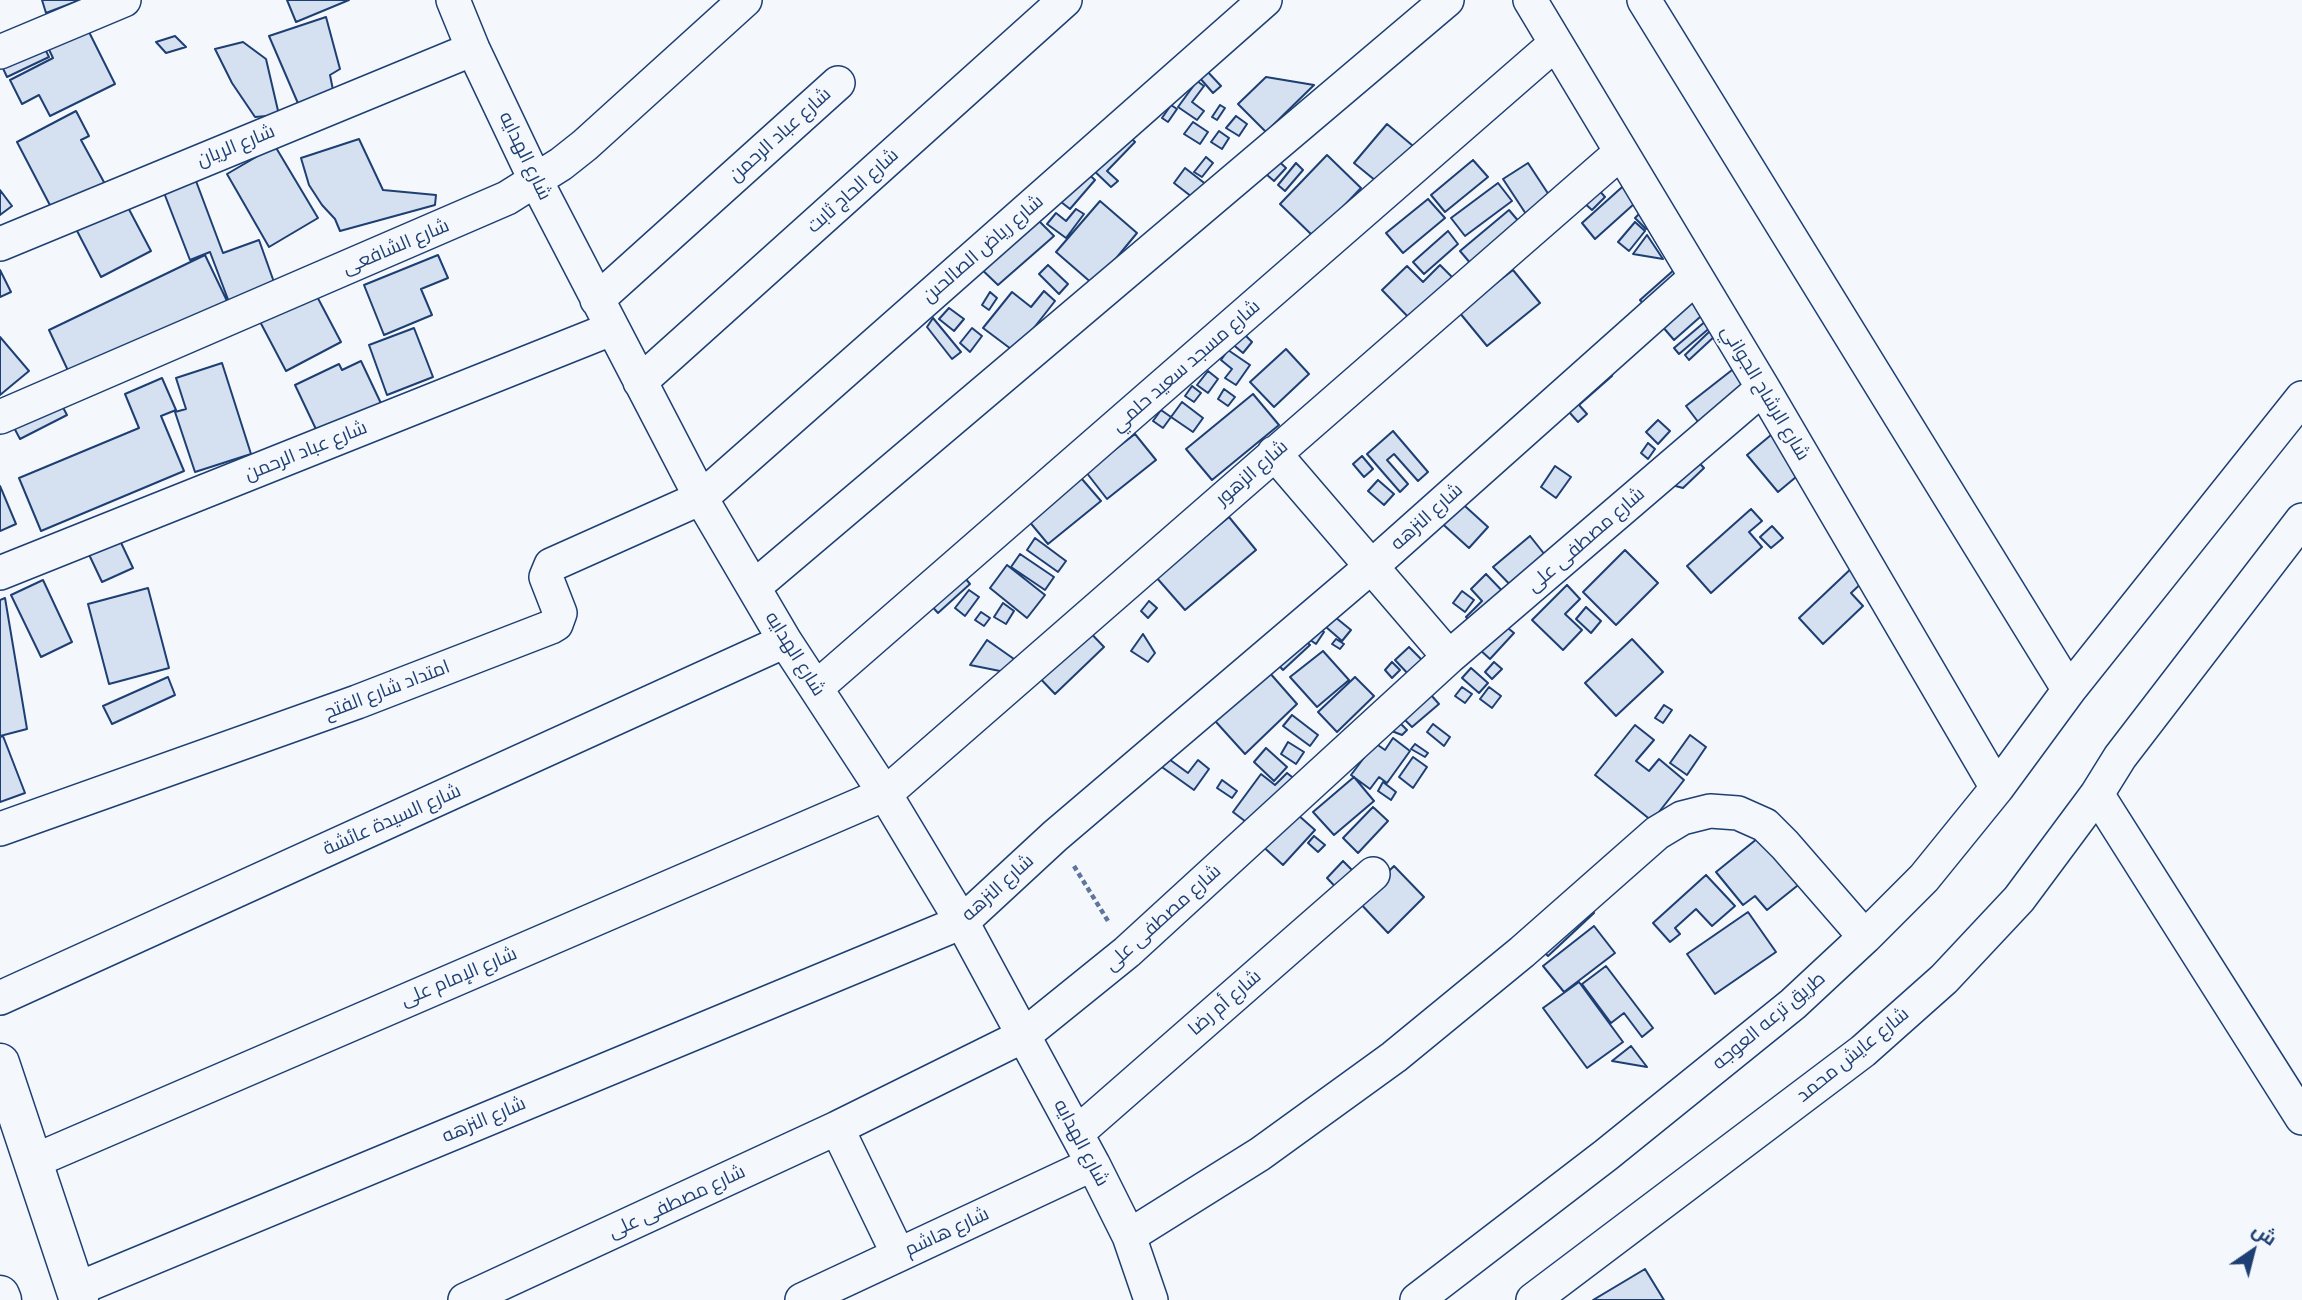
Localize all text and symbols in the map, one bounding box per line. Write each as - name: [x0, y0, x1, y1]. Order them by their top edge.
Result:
- street label: شارع عباد الرحمن: [724, 83, 836, 187]
- street label: شارع الهدايه: [494, 108, 556, 204]
- street label: شارع الريان: [194, 120, 278, 172]
- street label: شارع الحاج ثابت: [803, 144, 903, 238]
- street label: شارع رياض الصالحىن: [918, 190, 1048, 308]
- street label: شارع الشافعى: [339, 214, 453, 280]
- street label: شارع مسجد سعيد حلمي: [1107, 295, 1265, 437]
- street label: شارع الرشاح الجواني: [1716, 321, 1814, 465]
- street label: شارع عباد الرحمن: [241, 416, 371, 486]
- street label: شارع الزهور: [1211, 435, 1293, 511]
- street label: شارع النزهه: [1386, 479, 1468, 555]
- street label: شارع مصطفى على: [1523, 483, 1649, 597]
- street label: شارع الهدايه: [760, 607, 830, 701]
- street label: امتداد شارع الفتح: [321, 656, 453, 724]
- street label: شارع السيدة عائشة: [320, 779, 464, 861]
- street label: شارع النزهه: [957, 850, 1039, 926]
- street label: شارع مصطفى على: [1100, 860, 1226, 976]
- street label: شارع الإمام على: [398, 942, 520, 1012]
- street label: شارع أم رضا: [1184, 965, 1266, 1041]
- street label: طريق ترعه العوجه: [1708, 967, 1830, 1075]
- street label: شارع عايش محمد: [1792, 1003, 1914, 1107]
- street label: شارع النزهه: [439, 1092, 529, 1148]
- street label: شارع الهدايه: [1049, 1096, 1113, 1190]
- street label: شارع مصطفى على: [605, 1160, 749, 1244]
- street label: شارع هاشم: [901, 1203, 993, 1261]
- north arrow: [2218, 1216, 2288, 1286]
- text: ش: [2248, 1217, 2282, 1251]

